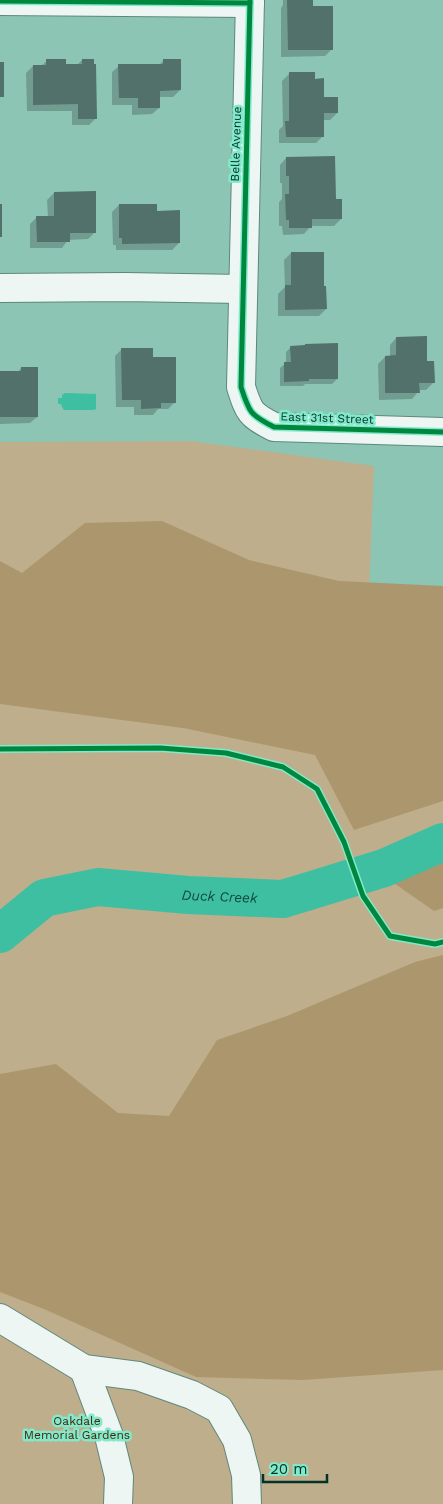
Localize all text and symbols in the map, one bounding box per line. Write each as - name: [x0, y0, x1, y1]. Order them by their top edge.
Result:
- street label: Belle Avenue: [228, 106, 244, 182]
- street label: East 31st Street: [280, 409, 374, 427]
- water label: Duck Creek: [181, 886, 258, 906]
- park label: Oakdale Memorial Gardens: [24, 1414, 130, 1442]
- scale bar: [263, 1452, 327, 1484]
- text: 20 m: [270, 1460, 308, 1478]

